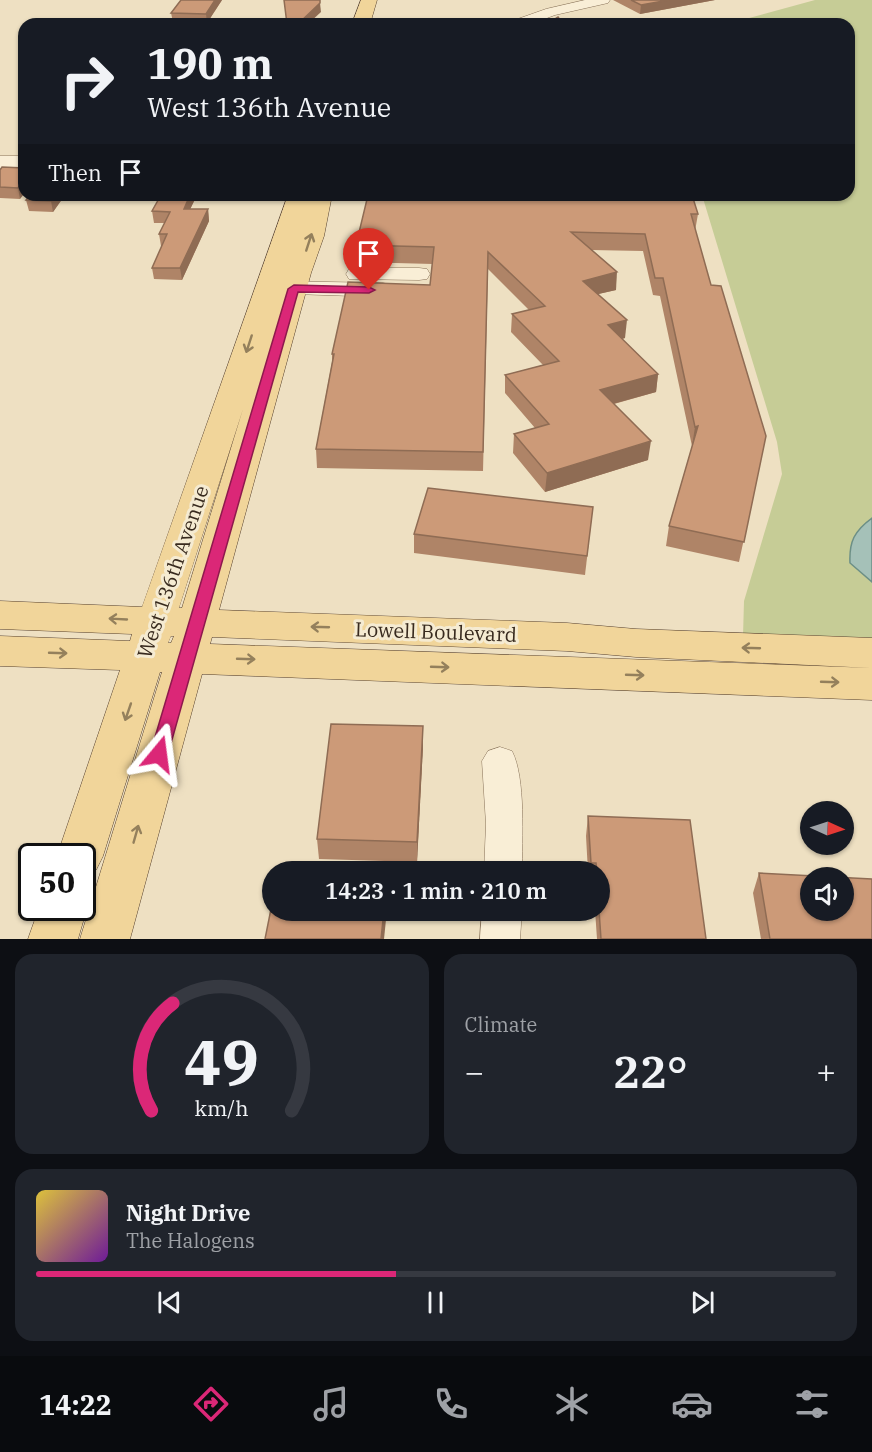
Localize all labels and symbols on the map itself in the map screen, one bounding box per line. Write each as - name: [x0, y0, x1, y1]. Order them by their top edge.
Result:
- pin: [343, 228, 394, 290]
- one-way arrow: [304, 233, 315, 252]
- one-way arrow: [243, 334, 254, 353]
- street label: West 136th Avenue: [130, 482, 215, 662]
- one-way arrow: [108, 614, 128, 625]
- street label: Lowell Boulevard: [355, 615, 517, 648]
- one-way arrow: [311, 622, 330, 633]
- one-way arrow: [741, 642, 761, 653]
- one-way arrow: [48, 647, 68, 658]
- one-way arrow: [235, 654, 255, 665]
- one-way arrow: [430, 661, 450, 672]
- one-way arrow: [625, 669, 645, 680]
- one-way arrow: [820, 677, 840, 688]
- one-way arrow: [121, 702, 132, 721]
- position arrow: [127, 722, 191, 786]
- north arrow: [800, 801, 854, 855]
- one-way arrow: [131, 825, 142, 844]
- speed limit sign: 50: [18, 843, 96, 921]

